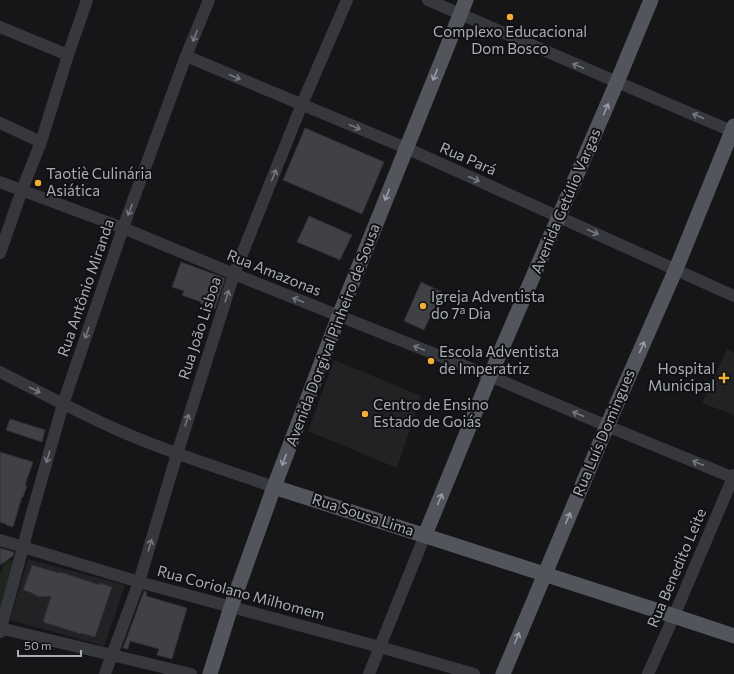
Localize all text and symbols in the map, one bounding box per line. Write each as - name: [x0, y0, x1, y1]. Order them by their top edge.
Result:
- marker: Complexo Educacional Dom Bosco: [505, 12, 515, 22]
- place label: Complexo Educacional Dom Bosco: [433, 22, 587, 57]
- one-way arrow: [190, 30, 198, 42]
- one-way arrow: [573, 61, 585, 69]
- one-way arrow: [431, 68, 439, 80]
- one-way arrow: [229, 73, 241, 81]
- one-way arrow: [603, 103, 610, 115]
- one-way arrow: [693, 112, 705, 120]
- one-way arrow: [349, 124, 361, 131]
- street label: Avenida Getúlio Vargas: [526, 125, 604, 276]
- street label: Rua Pará: [437, 138, 499, 179]
- place label: Taotiè Culinária Asiática: [46, 164, 152, 199]
- one-way arrow: [270, 170, 278, 182]
- one-way arrow: [468, 176, 480, 183]
- marker: Taotiè Culinária Asiática: [33, 178, 43, 188]
- one-way arrow: [382, 189, 390, 201]
- one-way arrow: [125, 204, 133, 216]
- street label: Rua Antônio Miranda: [53, 217, 117, 359]
- street label: Avenida Dorgival Pinheiro de Sousa: [281, 221, 383, 449]
- one-way arrow: [587, 229, 599, 236]
- street label: Rua Amazonas: [225, 245, 324, 299]
- street label: Rua João Lisboa: [174, 274, 224, 381]
- place label: Igreja Adventista do 7ª Dia: [431, 287, 545, 322]
- one-way arrow: [224, 290, 231, 303]
- one-way arrow: [292, 295, 304, 303]
- marker: Igreja Adventista do 7ª Dia: [418, 301, 428, 311]
- one-way arrow: [83, 327, 91, 339]
- place label: Escola Adventista de Imperatriz: [439, 342, 559, 377]
- one-way arrow: [638, 342, 646, 354]
- one-way arrow: [413, 343, 425, 351]
- marker: Escola Adventista de Imperatriz: [426, 356, 436, 366]
- place label: Hospital Municipal: [648, 359, 715, 394]
- street label: Rua Luís Domingues: [568, 366, 638, 499]
- marker: Hospital Municipal: [718, 372, 730, 384]
- one-way arrow: [29, 387, 41, 394]
- place label: Centro de Ensino Estado de Goiás: [373, 395, 489, 430]
- marker: Centro de Ensino Estado de Goiás: [360, 409, 370, 419]
- one-way arrow: [572, 409, 584, 417]
- one-way arrow: [184, 414, 191, 427]
- one-way arrow: [44, 450, 51, 463]
- one-way arrow: [280, 454, 288, 466]
- one-way arrow: [692, 459, 704, 466]
- street label: Rua Sousa Lima: [310, 489, 417, 539]
- one-way arrow: [436, 493, 444, 505]
- street label: Rua Benedito Leite: [643, 505, 709, 630]
- one-way arrow: [565, 513, 572, 525]
- one-way arrow: [147, 539, 154, 552]
- street label: Rua Coriolano Milhomem: [155, 561, 327, 623]
- scale bar: [18, 632, 81, 658]
- one-way arrow: [514, 632, 522, 644]
- text: 50 m: [24, 638, 52, 652]

